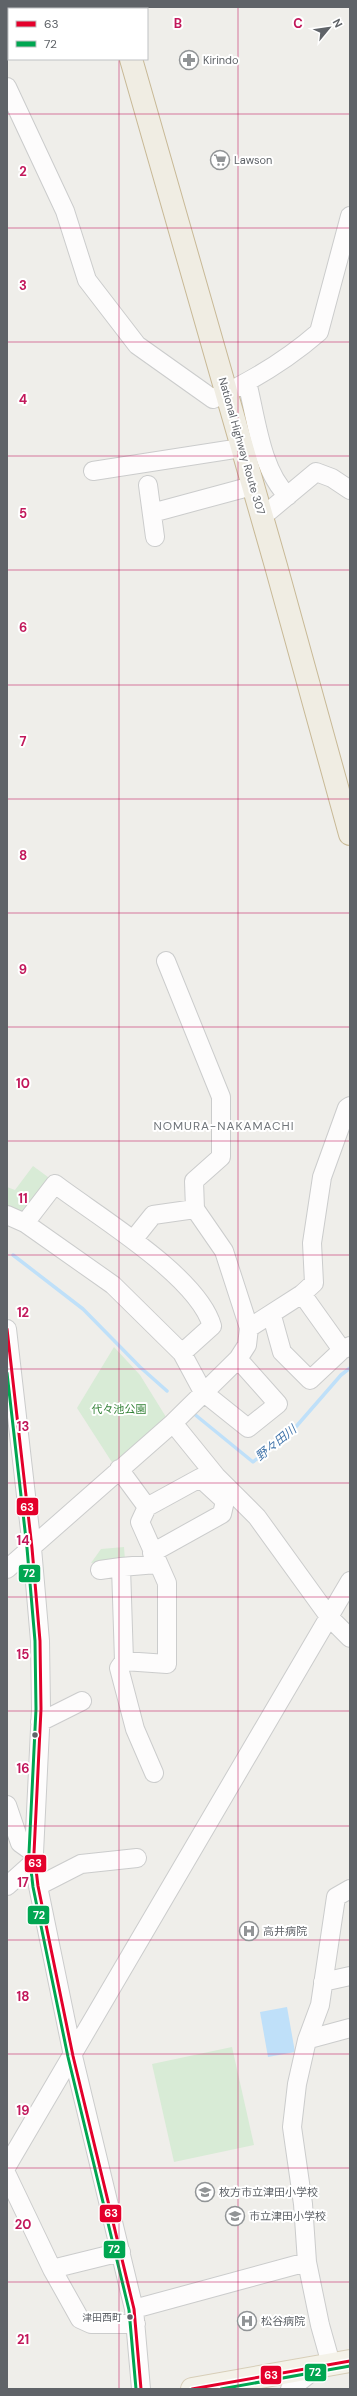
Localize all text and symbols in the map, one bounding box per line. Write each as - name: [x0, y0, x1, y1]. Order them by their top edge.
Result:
- legend: [8, 8, 148, 60]
- north arrow: [309, 8, 349, 48]
- text: B: [174, 15, 182, 32]
- text: C: [293, 15, 303, 32]
- text: 63: [44, 16, 59, 32]
- text: N: [330, 16, 346, 30]
- text: 72: [44, 36, 57, 52]
- pharmacy icon: Kirindo: [178, 49, 200, 71]
- place label: Kirindo: [203, 53, 239, 67]
- supermarket icon: Lawson: [209, 149, 231, 171]
- place label: Lawson: [234, 153, 272, 167]
- text: 2: [19, 163, 27, 180]
- text: 3: [19, 277, 27, 294]
- street label: National Highway Route 307: [216, 376, 268, 516]
- text: 4: [19, 391, 27, 408]
- text: 5: [19, 505, 27, 522]
- text: 6: [19, 619, 27, 636]
- text: 7: [20, 733, 27, 750]
- text: 8: [19, 847, 27, 864]
- text: 9: [19, 961, 27, 978]
- text: 10: [16, 1075, 30, 1092]
- district label: NOMURA-NAKAMACHI: [153, 1118, 295, 1134]
- text: 11: [18, 1190, 28, 1207]
- text: 12: [17, 1304, 29, 1321]
- park label: 代々池公園: [92, 1402, 147, 1416]
- text: 13: [17, 1418, 29, 1435]
- water label: 野々田川: [252, 1420, 301, 1464]
- line badge: 63: [16, 1497, 39, 1516]
- text: 63: [20, 1500, 34, 1514]
- text: 14: [16, 1532, 30, 1549]
- line badge: 72: [18, 1564, 41, 1583]
- text: 72: [23, 1566, 35, 1580]
- text: 15: [17, 1646, 29, 1663]
- unlabelled marker: [30, 1730, 40, 1740]
- text: 16: [17, 1760, 29, 1777]
- line badge: 63: [24, 1854, 47, 1873]
- text: 63: [28, 1856, 42, 1870]
- text: 17: [17, 1874, 29, 1891]
- line badge: 72: [27, 1905, 50, 1925]
- text: 72: [33, 1908, 45, 1922]
- hospital icon: 高井病院: [238, 1920, 260, 1942]
- place label: 高井病院: [263, 1924, 307, 1938]
- text: 18: [17, 1988, 29, 2005]
- text: 19: [17, 2102, 30, 2119]
- school or university icon: 枚方市立津田小学校: [194, 2181, 216, 2203]
- place label: 枚方市立津田小学校: [219, 2185, 318, 2199]
- line badge: 63: [99, 2204, 122, 2223]
- school or university icon: 市立津田小学校: [224, 2205, 246, 2227]
- text: 63: [104, 2206, 118, 2220]
- place label: 市立津田小学校: [249, 2209, 326, 2223]
- text: 20: [15, 2216, 31, 2233]
- line badge: 72: [103, 2240, 126, 2259]
- text: 72: [108, 2242, 120, 2256]
- hospital icon: 松谷病院: [236, 2310, 258, 2332]
- place label: 津田西町: [82, 2311, 122, 2324]
- marker: 津田西町: [125, 2312, 135, 2322]
- place label: 松谷病院: [261, 2314, 305, 2328]
- text: 21: [17, 2331, 29, 2348]
- line badge: 72: [304, 2363, 327, 2382]
- line badge: 63: [260, 2365, 282, 2385]
- text: 72: [309, 2365, 321, 2379]
- text: 63: [264, 2368, 278, 2382]

